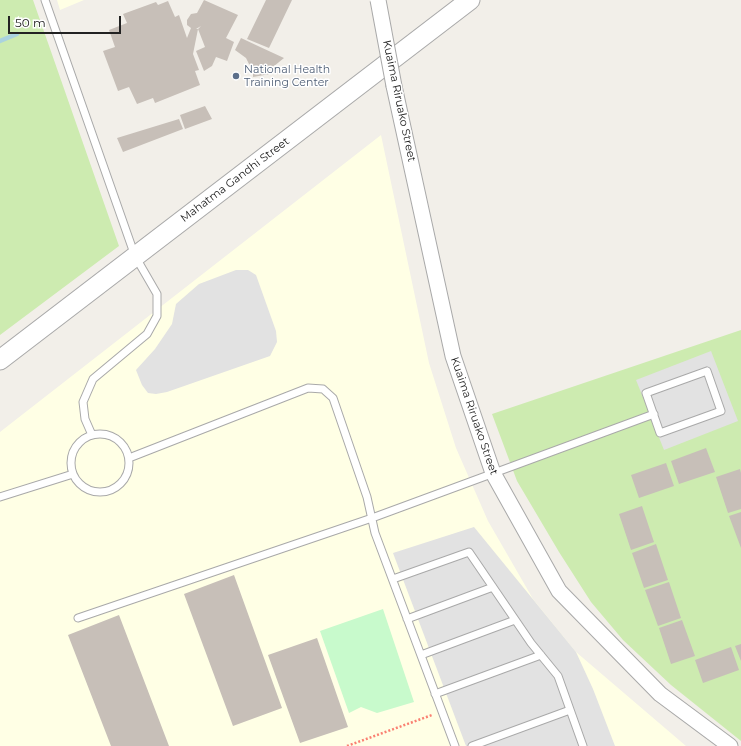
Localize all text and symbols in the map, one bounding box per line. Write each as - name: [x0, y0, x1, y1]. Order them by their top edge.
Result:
- scale bar: [10, 8, 123, 34]
- text: 50 m: [15, 15, 46, 30]
- street label: Kuaima Riruako Street: [380, 39, 418, 163]
- place label: National Health Training Center: [244, 63, 330, 89]
- marker: National Health Training Center: [231, 71, 241, 81]
- street label: Mahatma Gandhi Street: [178, 135, 292, 225]
- street label: Kuaima Riruako Street: [448, 355, 500, 477]

